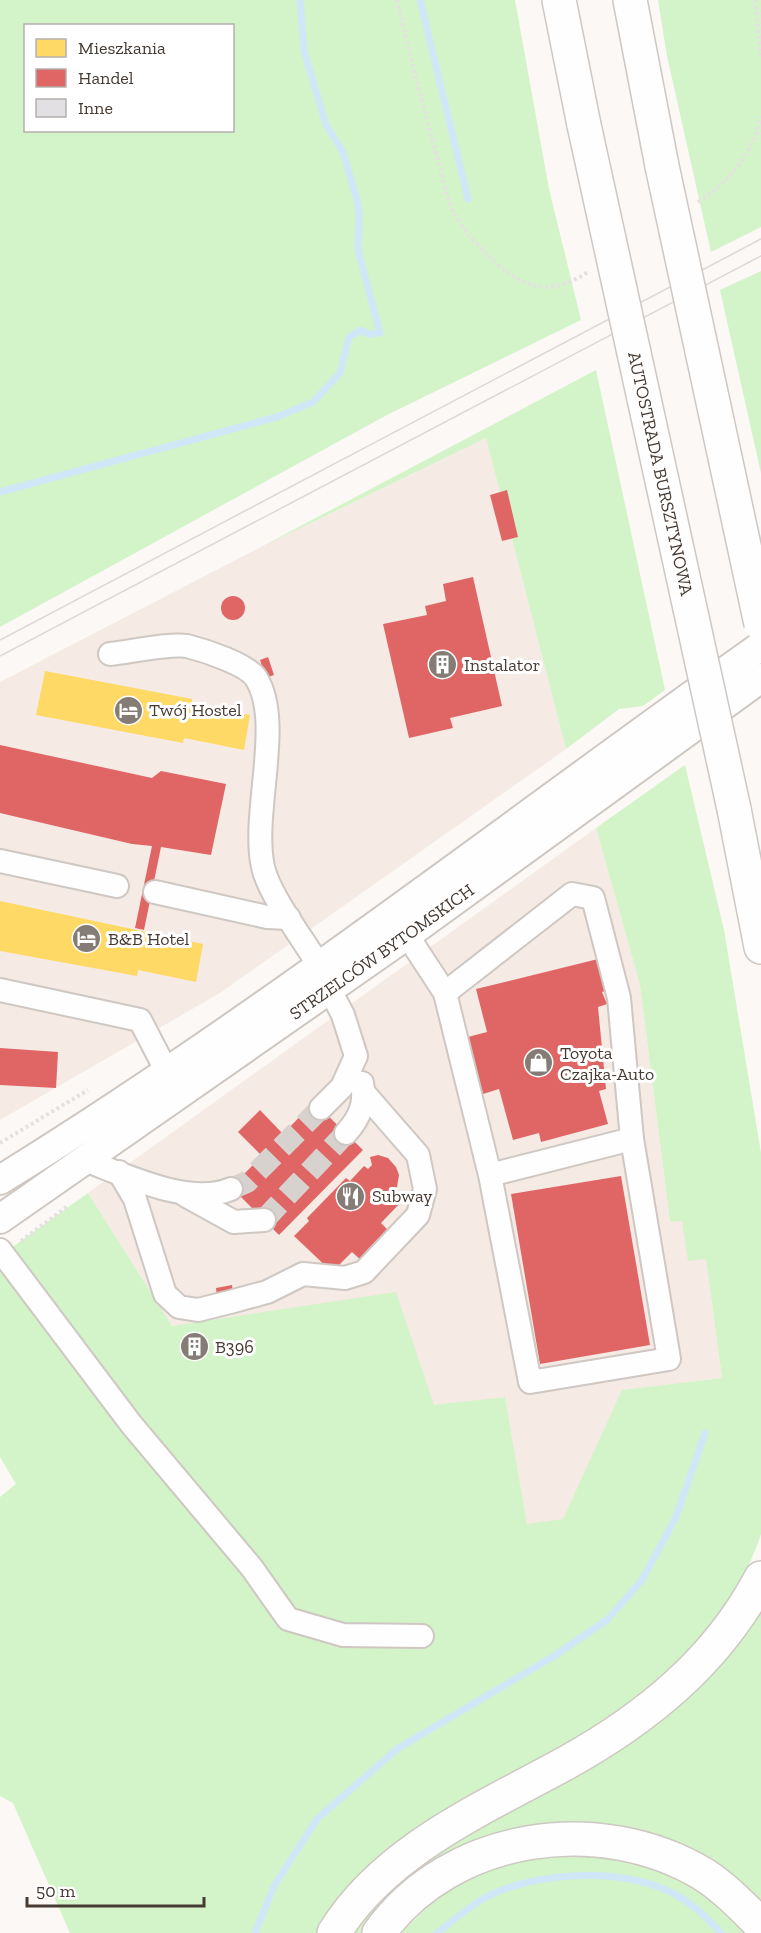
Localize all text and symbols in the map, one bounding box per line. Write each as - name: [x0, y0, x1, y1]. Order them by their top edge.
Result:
- legend: [24, 24, 234, 132]
- text: Mieszkania: [78, 37, 166, 59]
- text: Handel: [78, 67, 134, 89]
- text: Inne: [78, 97, 113, 119]
- street label: AUTOSTRADA BURSZTYNOWA: [623, 350, 698, 598]
- building icon: Instalator: [427, 649, 459, 681]
- place label: Instalator: [464, 654, 540, 676]
- hotel icon: Twój Hostel: [112, 694, 144, 726]
- place label: Twój Hostel: [149, 699, 242, 721]
- street label: STRZELCÓW BYTOMSKICH: [285, 879, 478, 1025]
- hotel icon: B&B Hotel: [71, 923, 103, 955]
- place label: B&B Hotel: [108, 928, 190, 950]
- place label: Toyota Czajka-Auto: [560, 1042, 654, 1085]
- shop icon: Toyota Czajka-Auto: [523, 1047, 555, 1079]
- restaurant icon: Subway: [335, 1180, 367, 1212]
- place label: Subway: [372, 1185, 433, 1207]
- building icon: B396: [178, 1331, 210, 1363]
- place label: B396: [215, 1336, 254, 1358]
- scale bar: [27, 1870, 204, 1908]
- text: 50 m: [36, 1880, 76, 1902]

